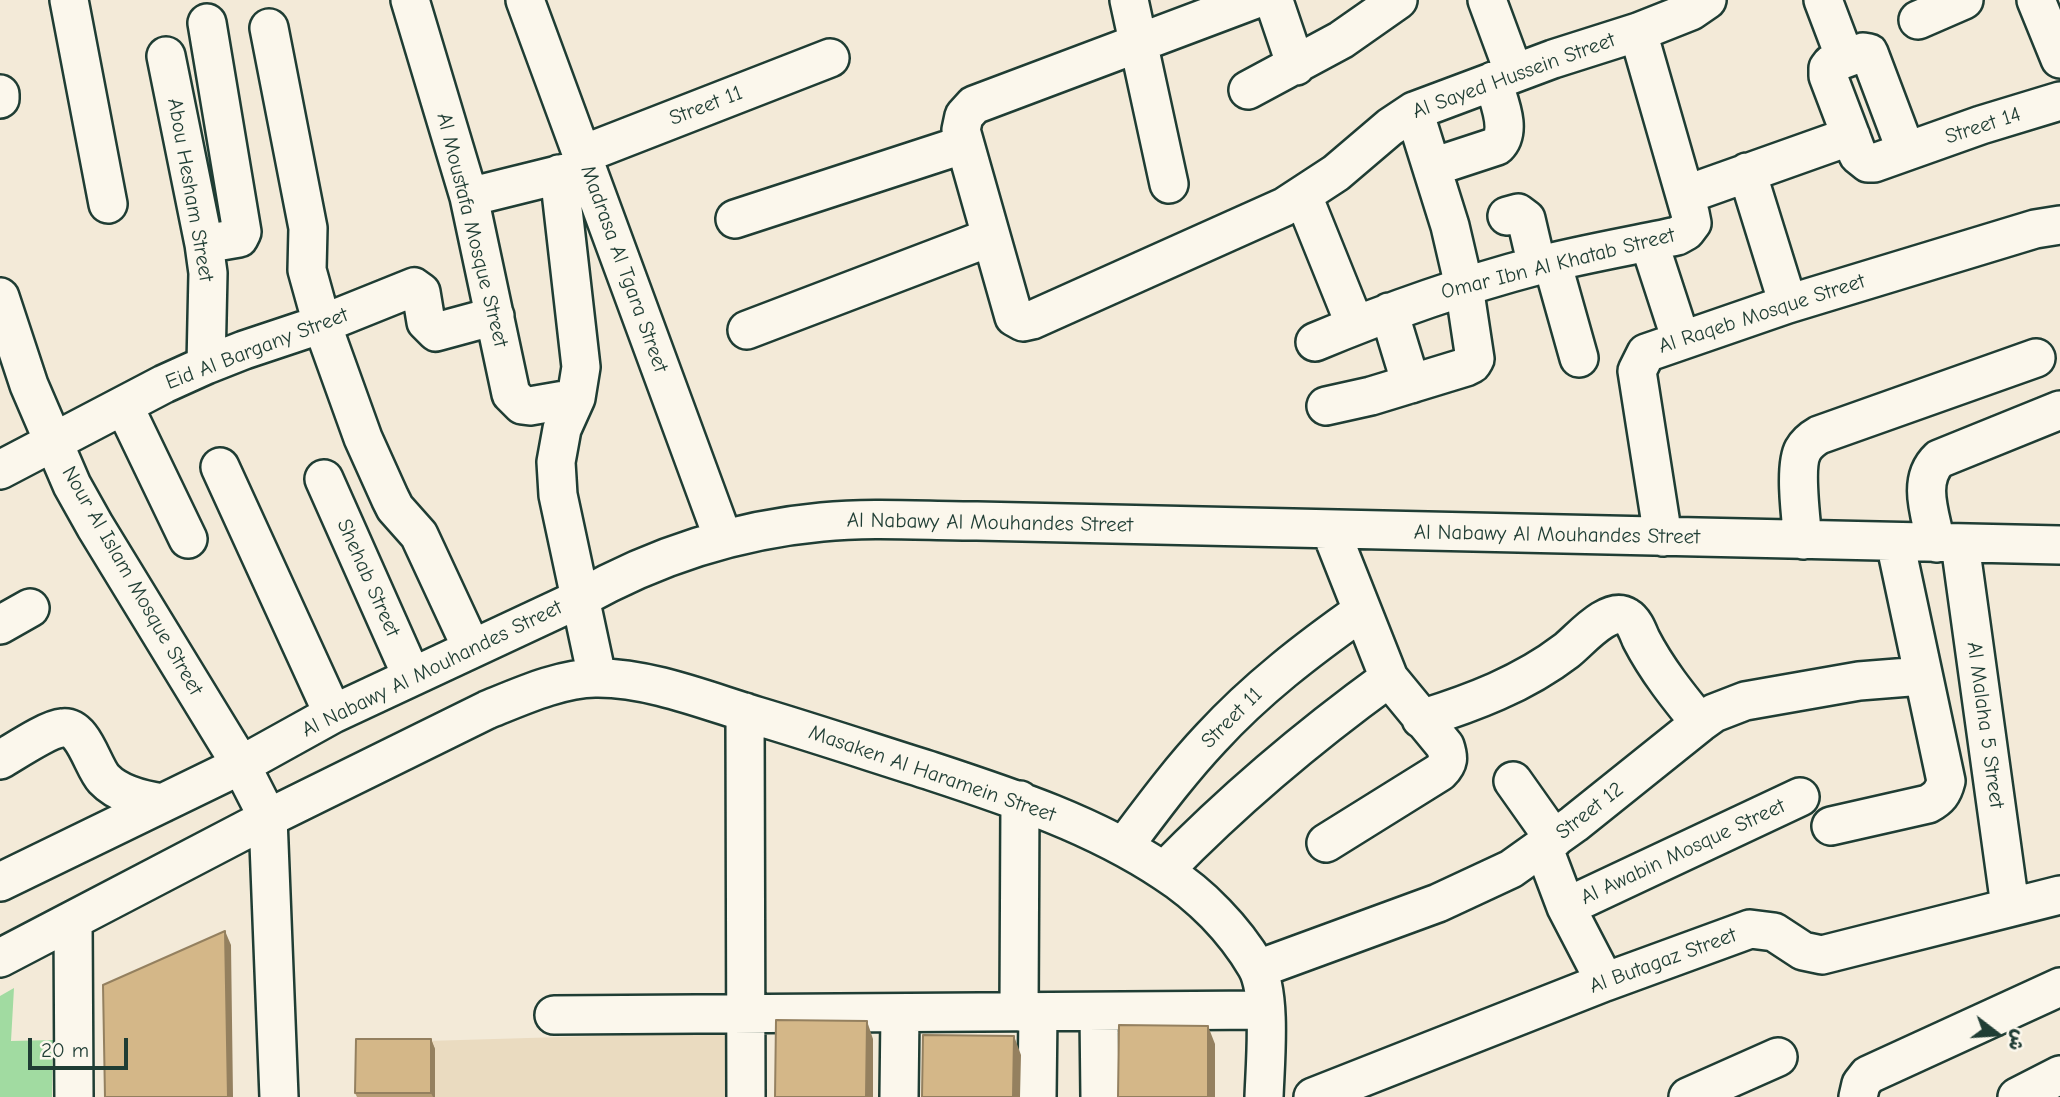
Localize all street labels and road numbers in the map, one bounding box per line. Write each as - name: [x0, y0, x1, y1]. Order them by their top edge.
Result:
- street label: Al Sayed Hussein Street: [1409, 28, 1619, 124]
- street label: Street 11: [666, 81, 746, 131]
- street label: Abou Hesham Street: [161, 96, 219, 284]
- street label: Street 14: [1942, 102, 2024, 150]
- street label: Al Moustafa Mosque Street: [431, 110, 513, 350]
- street label: Madrasa Al Tgara Street: [575, 162, 673, 376]
- street label: Omar Ibn Al Khatab Street: [1439, 223, 1677, 305]
- street label: Al Raqeb Mosque Street: [1656, 269, 1868, 359]
- street label: Eid Al Bargany Street: [162, 303, 352, 395]
- street label: Nour Al Islam Mosque Street: [56, 462, 208, 700]
- street label: Al Nabawy Al Mouhandes Street: [847, 508, 1133, 538]
- street label: Shehab Street: [331, 515, 405, 641]
- street label: Al Nabawy Al Mouhandes Street: [1414, 520, 1700, 550]
- street label: Al Nabawy Al Mouhandes Street: [298, 595, 566, 743]
- street label: Al Malaha 5 Street: [1961, 640, 2009, 810]
- street label: Street 11: [1196, 682, 1268, 754]
- street label: Masaken Al Haramein Street: [805, 720, 1059, 828]
- street label: Street 12: [1551, 777, 1629, 845]
- street label: Al Awabin Mosque Street: [1577, 794, 1789, 910]
- street label: Al Butagaz Street: [1586, 923, 1740, 999]

